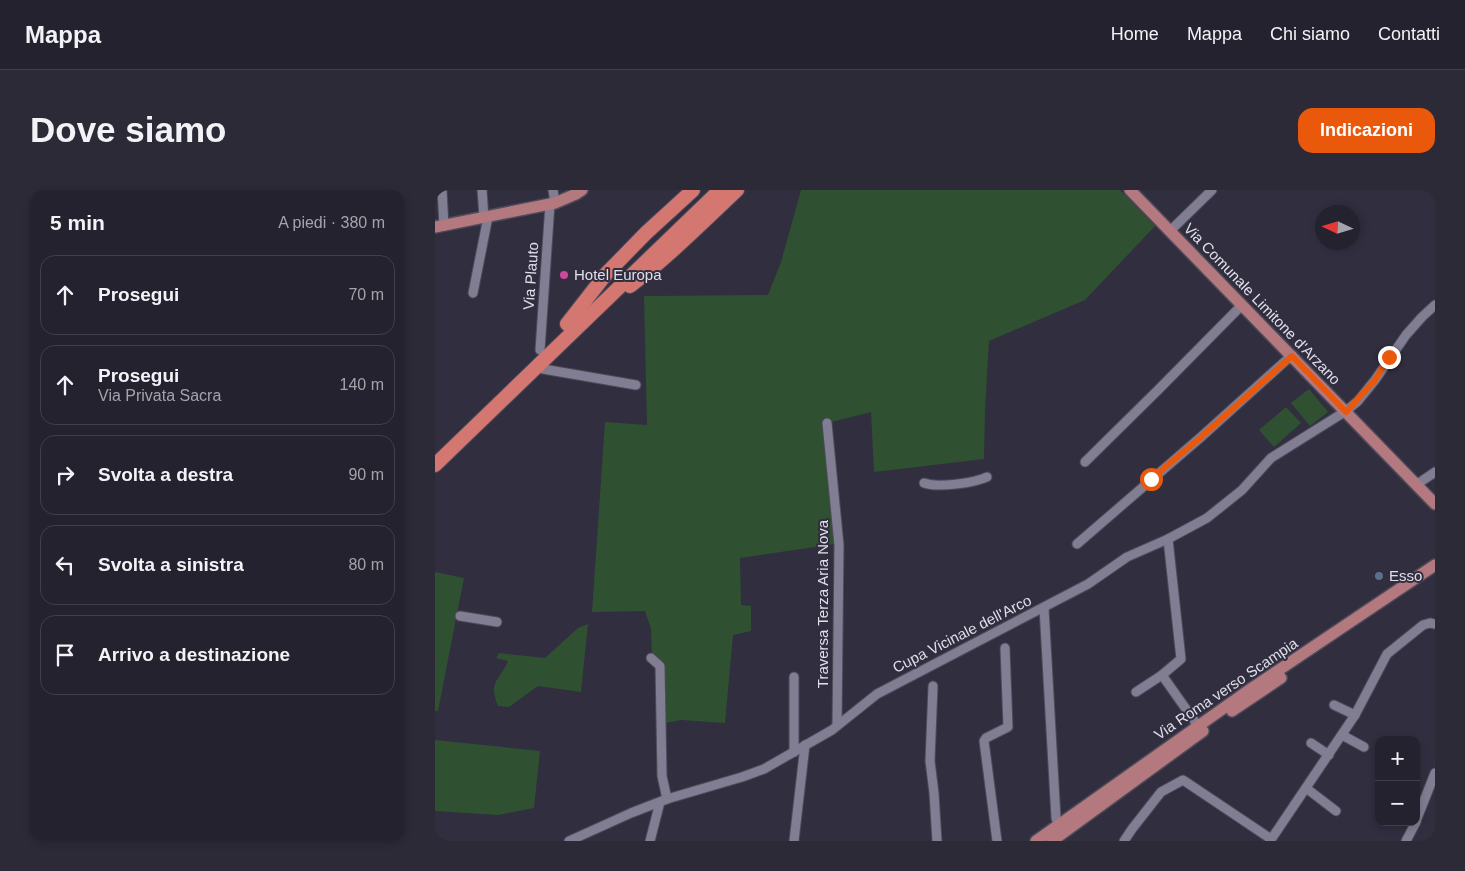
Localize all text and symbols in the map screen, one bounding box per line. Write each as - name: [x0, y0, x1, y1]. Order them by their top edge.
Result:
- text: Mappa: [25, 21, 101, 48]
- text: Home: [1111, 24, 1159, 44]
- text: Mappa: [1187, 24, 1242, 44]
- text: Chi siamo: [1270, 24, 1350, 44]
- text: Contatti: [1378, 24, 1440, 44]
- button: Indicazioni: [1298, 108, 1435, 153]
- text: Dove siamo: [30, 110, 226, 149]
- north arrow: [1315, 205, 1360, 250]
- text: 5 min: [50, 211, 105, 234]
- text: A piedi · 380 m: [278, 214, 385, 231]
- street label: Via Comunale Limitone d'Arzano: [1181, 219, 1344, 388]
- street label: Via Plauto: [520, 241, 541, 311]
- place label: Hotel Europa: [574, 266, 662, 283]
- marker: Hotel Europa: [558, 269, 570, 281]
- icon: ahead: [51, 281, 79, 309]
- text: Prosegui: [98, 284, 179, 305]
- text: 70 m: [348, 286, 384, 303]
- route end: [1378, 346, 1401, 369]
- text: Prosegui: [98, 365, 179, 386]
- icon: ahead: [51, 371, 79, 399]
- text: 140 m: [340, 376, 384, 393]
- text: Via Privata Sacra: [98, 387, 221, 404]
- icon: right: [51, 461, 79, 489]
- text: Svolta a destra: [98, 464, 233, 485]
- text: 90 m: [348, 466, 384, 483]
- route start: [1140, 468, 1163, 491]
- street label: Traversa Terza Aria Nova: [814, 519, 831, 688]
- icon: left: [51, 551, 79, 579]
- text: Svolta a sinistra: [98, 554, 244, 575]
- text: 80 m: [348, 556, 384, 573]
- place label: Esso: [1389, 567, 1422, 584]
- marker: Esso: [1373, 570, 1385, 582]
- street label: Cupa Vicinale dell'Arco: [890, 591, 1034, 676]
- street label: Via Roma verso Scampia: [1151, 634, 1301, 743]
- icon: arrive: [51, 641, 79, 669]
- text: Arrivo a destinazione: [98, 644, 290, 665]
- map controls: [1375, 736, 1420, 826]
- button: +: [1375, 736, 1420, 781]
- button: −: [1375, 781, 1420, 826]

